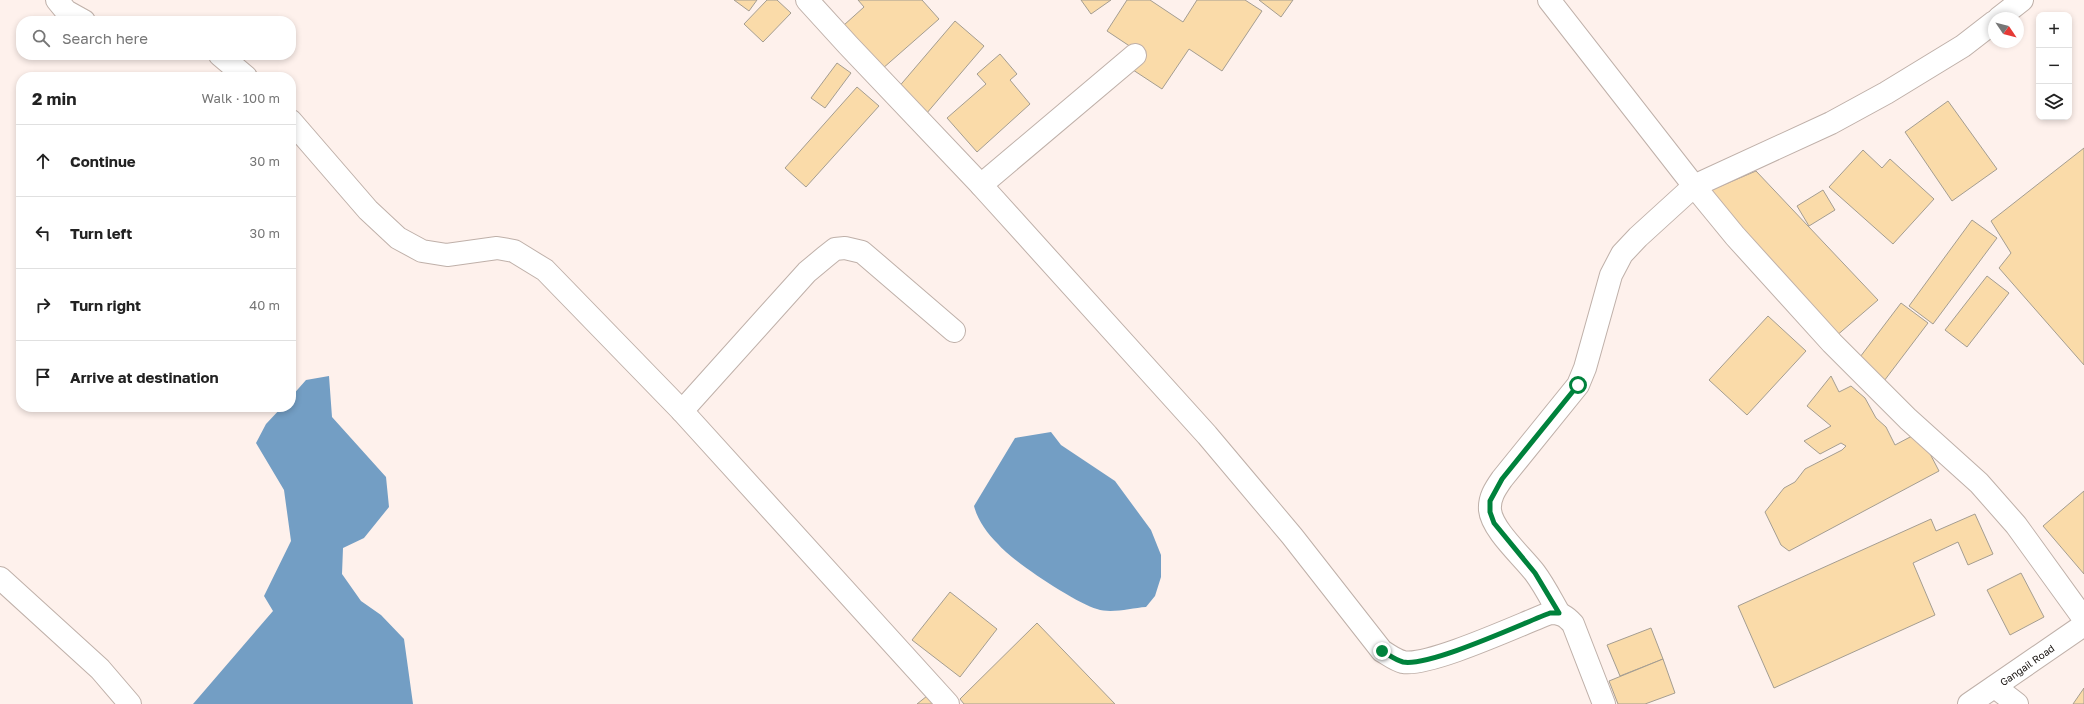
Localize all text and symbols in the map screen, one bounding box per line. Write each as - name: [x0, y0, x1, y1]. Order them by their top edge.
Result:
- north arrow: [1988, 12, 2024, 48]
- map controls: [2036, 12, 2072, 120]
- button: +: [2036, 12, 2072, 48]
- search box: [16, 16, 296, 60]
- icon: search: [30, 27, 52, 49]
- text: Search here: [62, 29, 148, 47]
- button: −: [2036, 48, 2072, 84]
- button: layers: [2036, 84, 2072, 120]
- text: 2 min: [32, 88, 76, 109]
- text: Walk · 100 m: [202, 90, 280, 106]
- icon: ahead: [32, 150, 54, 172]
- text: Continue: [70, 152, 136, 170]
- text: 30 m: [250, 153, 280, 169]
- icon: left: [32, 222, 54, 244]
- text: Turn left: [70, 224, 132, 242]
- text: 30 m: [250, 225, 280, 241]
- icon: right: [32, 294, 54, 316]
- text: Turn right: [70, 296, 141, 314]
- text: 40 m: [249, 297, 280, 313]
- icon: arrive: [32, 366, 54, 388]
- text: Arrive at destination: [70, 368, 219, 386]
- route start: [1569, 376, 1587, 394]
- route end: [1373, 642, 1391, 660]
- street label: Gangail Road: [1998, 642, 2056, 688]

